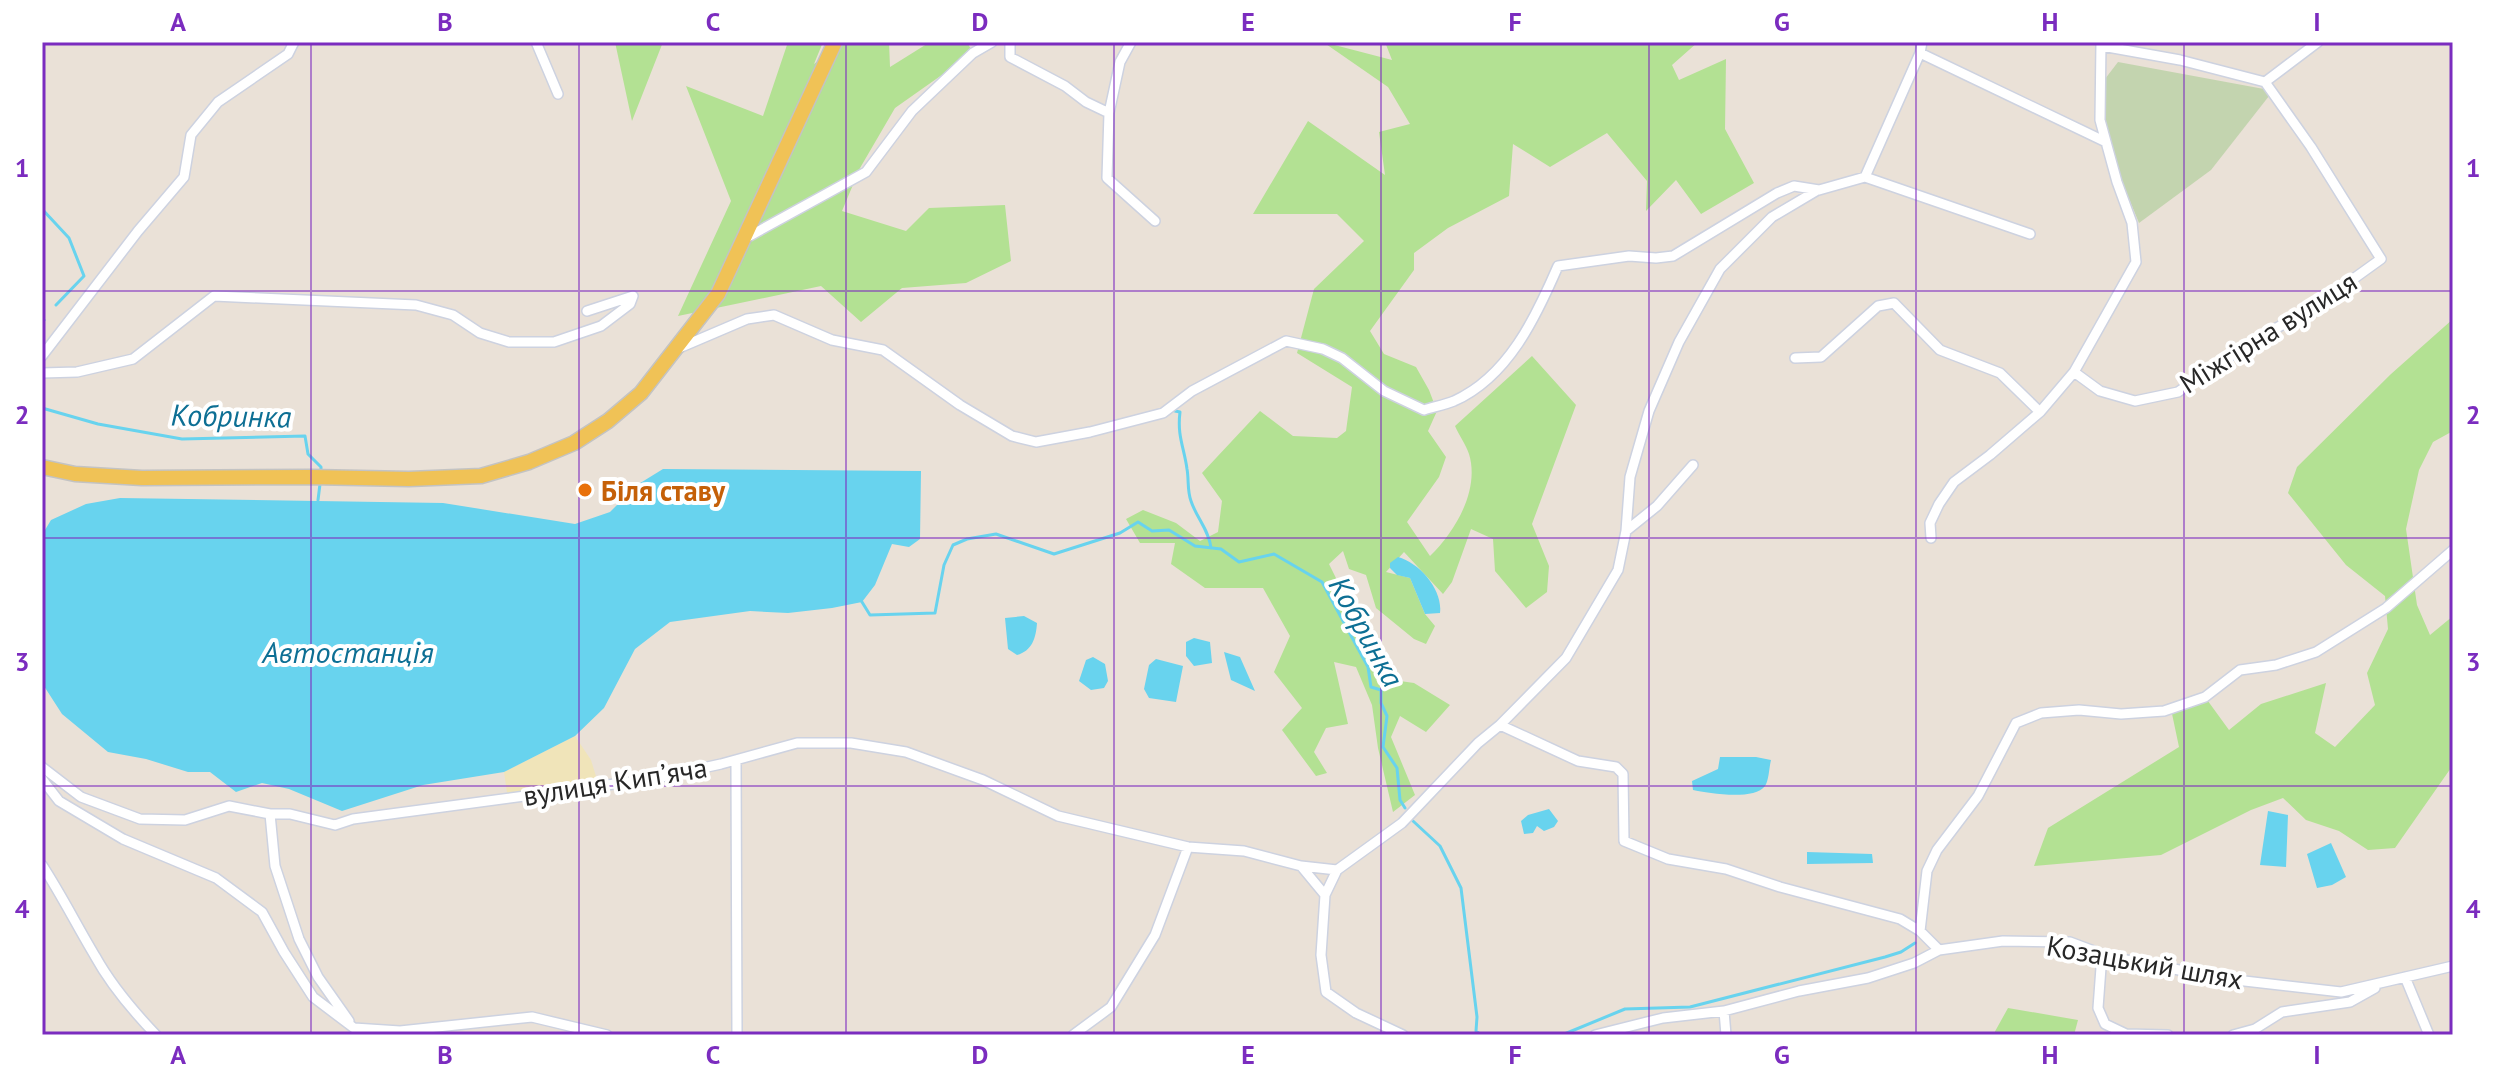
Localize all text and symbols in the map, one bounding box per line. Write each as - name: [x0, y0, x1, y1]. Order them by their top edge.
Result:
- text: A: [170, 5, 186, 38]
- text: B: [437, 5, 453, 38]
- text: C: [706, 5, 720, 38]
- text: D: [972, 5, 988, 38]
- text: E: [1241, 5, 1255, 38]
- text: F: [1508, 5, 1522, 38]
- text: G: [1774, 5, 1790, 38]
- text: H: [2042, 5, 2058, 38]
- text: I: [2313, 5, 2321, 38]
- text: 1: [15, 151, 29, 184]
- text: 1: [2466, 151, 2480, 184]
- street label: Міжгірна вулиця: [2172, 263, 2364, 401]
- water label: Кобринка: [170, 394, 292, 436]
- text: 2: [15, 398, 29, 431]
- text: 2: [2466, 398, 2480, 431]
- place label: Біля ставу: [601, 472, 726, 509]
- marker: Біля ставу: [576, 481, 594, 499]
- water label: Кобринка: [1321, 569, 1413, 693]
- water label: Автостанція: [261, 632, 434, 671]
- text: 3: [15, 645, 29, 678]
- text: 3: [2466, 645, 2480, 678]
- street label: вулиця Кипʼяча: [520, 748, 710, 814]
- text: 4: [15, 892, 30, 925]
- text: 4: [2466, 892, 2481, 925]
- street label: Козацький шлях: [2044, 927, 2246, 997]
- text: A: [170, 1038, 186, 1071]
- text: B: [437, 1038, 453, 1071]
- text: C: [706, 1038, 720, 1071]
- text: D: [972, 1038, 988, 1071]
- text: E: [1241, 1038, 1255, 1071]
- text: F: [1508, 1038, 1522, 1071]
- text: G: [1774, 1038, 1790, 1071]
- text: H: [2042, 1038, 2058, 1071]
- text: I: [2313, 1038, 2321, 1071]

